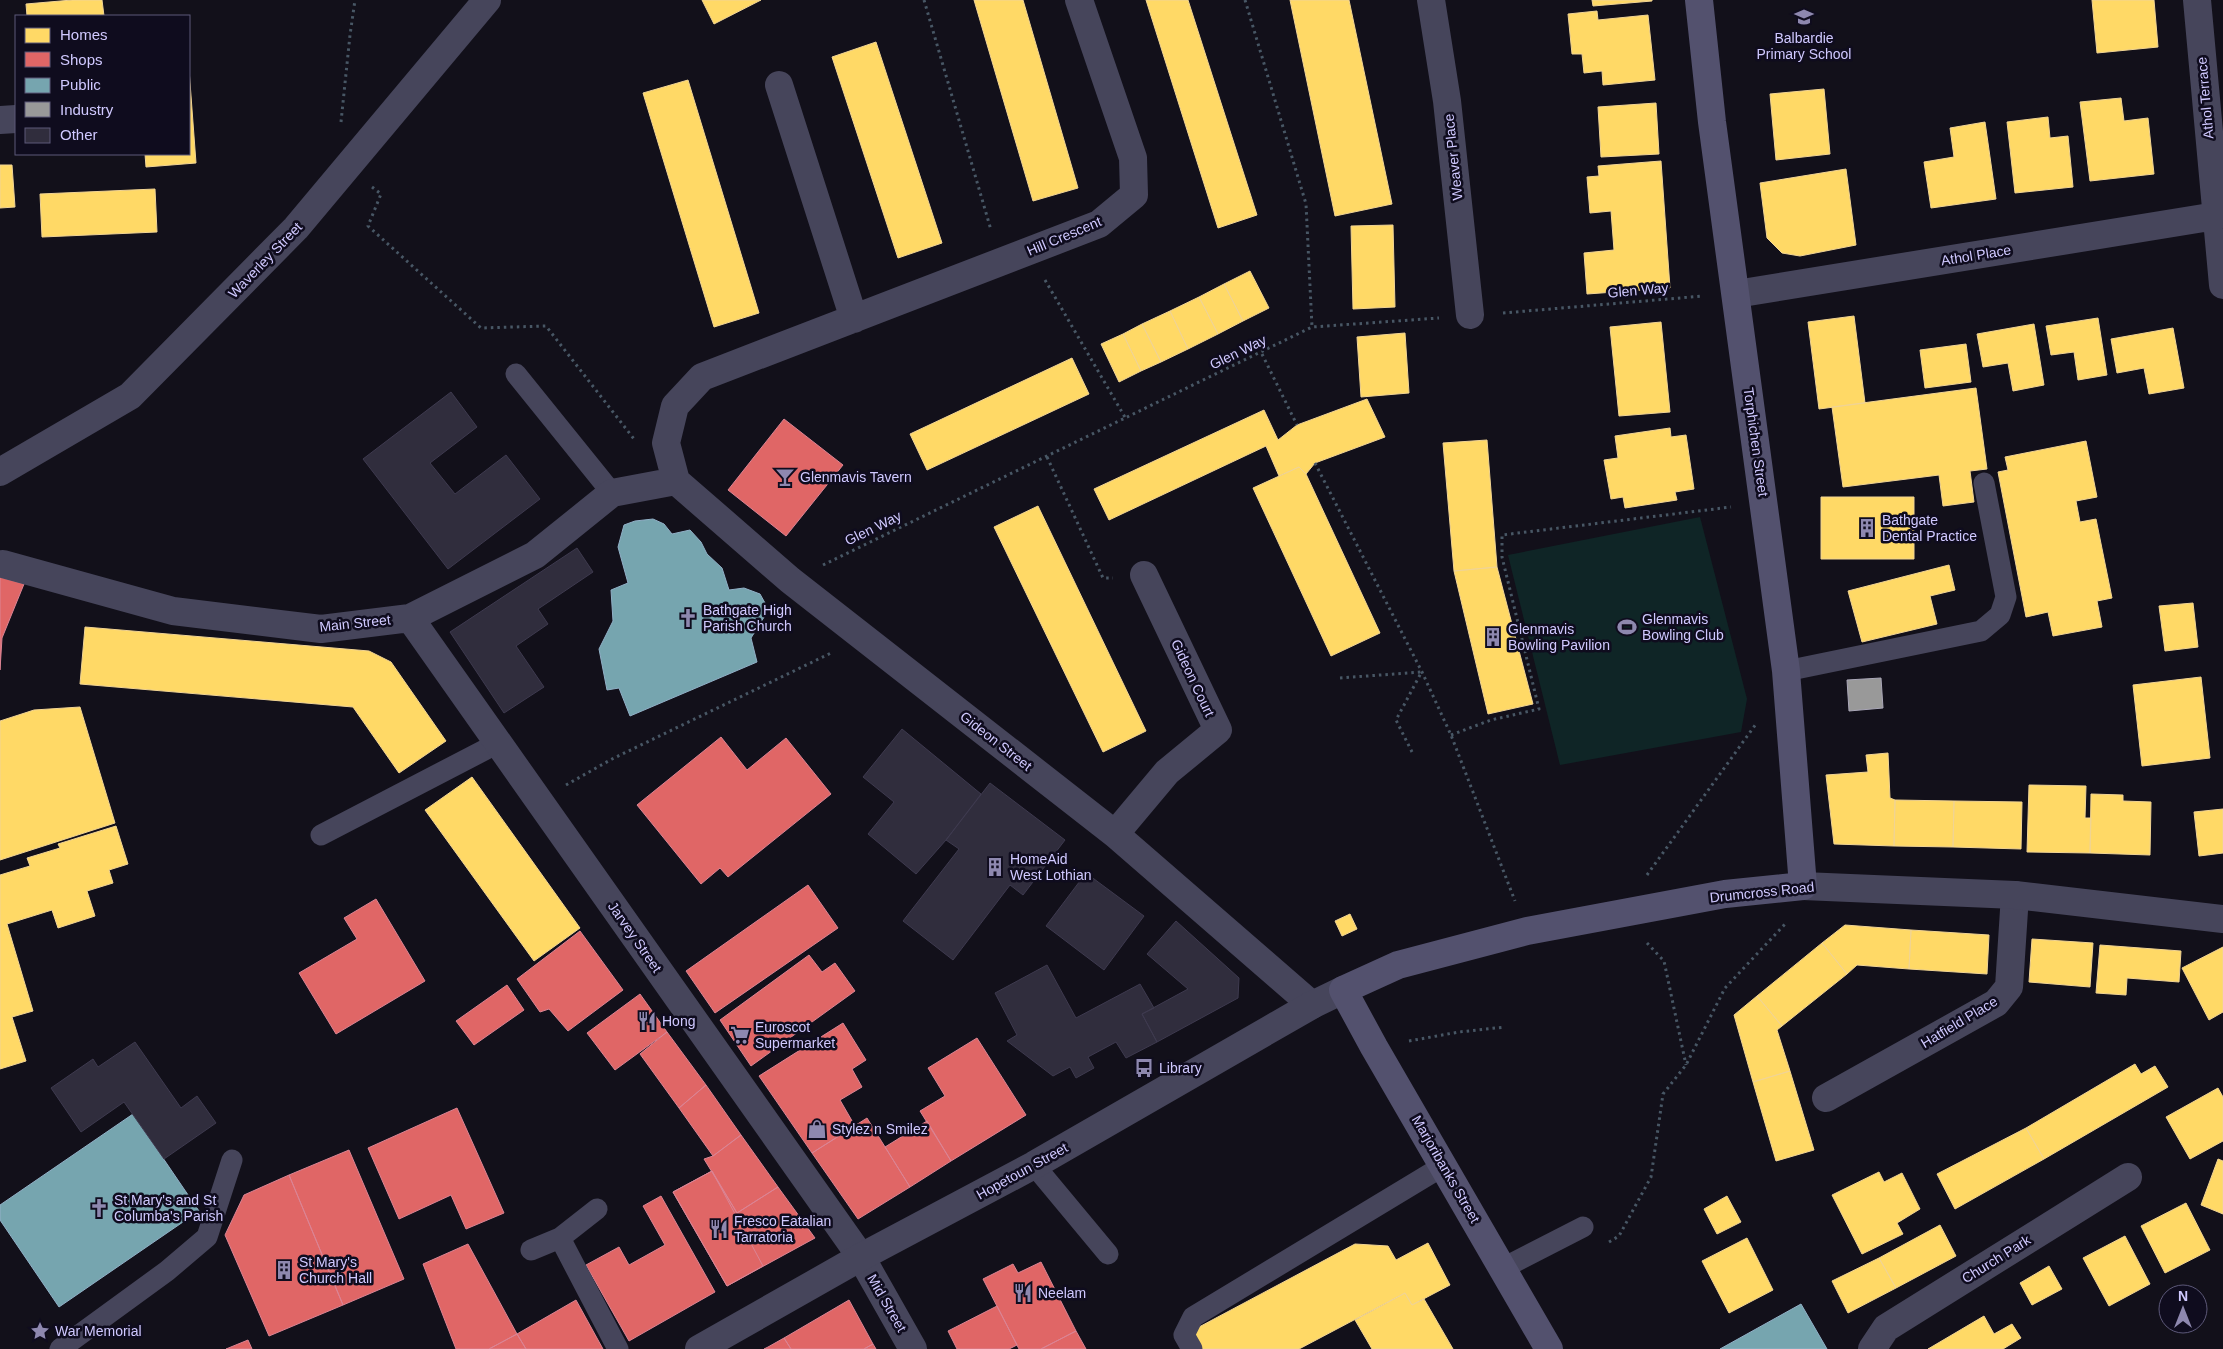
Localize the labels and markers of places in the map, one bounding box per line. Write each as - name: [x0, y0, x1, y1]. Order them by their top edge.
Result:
- school or university icon: Balbardie Primary School: [1793, 6, 1815, 28]
- place label: Balbardie Primary School: [1757, 30, 1851, 62]
- bar icon: Glenmavis Tavern: [774, 466, 796, 488]
- place label: Glenmavis Tavern: [800, 469, 912, 485]
- place label: Bathgate Dental Practice: [1882, 512, 1977, 544]
- building icon: Bathgate Dental Practice: [1856, 517, 1878, 539]
- place label: Bathgate High Parish Church: [703, 602, 792, 634]
- church icon: Bathgate High Parish Church: [677, 607, 699, 629]
- place label: Glenmavis Bowling Club: [1642, 611, 1724, 643]
- sports icon: Glenmavis Bowling Club: [1616, 616, 1638, 638]
- place label: Glenmavis Bowling Pavilion: [1508, 621, 1610, 653]
- building icon: Glenmavis Bowling Pavilion: [1482, 626, 1504, 648]
- place label: HomeAid West Lothian: [1010, 851, 1091, 883]
- building icon: HomeAid West Lothian: [984, 856, 1006, 878]
- restaurant icon: Hong: [636, 1010, 658, 1032]
- place label: Hong: [662, 1013, 695, 1029]
- place label: Euroscot Supermarket: [755, 1019, 835, 1051]
- supermarket icon: Euroscot Supermarket: [729, 1024, 751, 1046]
- bus stop icon: Library: [1133, 1057, 1155, 1079]
- place label: Library: [1159, 1060, 1202, 1076]
- shop icon: Stylez n Smilez: [806, 1118, 828, 1140]
- place label: Stylez n Smilez: [832, 1121, 928, 1137]
- place label: St Mary's and St Columba's Parish: [114, 1192, 223, 1224]
- church icon: St Mary's and St Columba's Parish: [88, 1197, 110, 1219]
- place label: Fresco Eatalian Tarratoria: [734, 1213, 831, 1245]
- restaurant icon: Fresco Eatalian Tarratoria: [708, 1218, 730, 1240]
- place label: St Mary's Church Hall: [299, 1254, 372, 1286]
- building icon: St Mary's Church Hall: [273, 1259, 295, 1281]
- restaurant icon: Neelam: [1012, 1282, 1034, 1304]
- place label: Neelam: [1038, 1285, 1086, 1301]
- place icon: War Memorial: [29, 1320, 51, 1342]
- place label: War Memorial: [55, 1323, 142, 1339]

